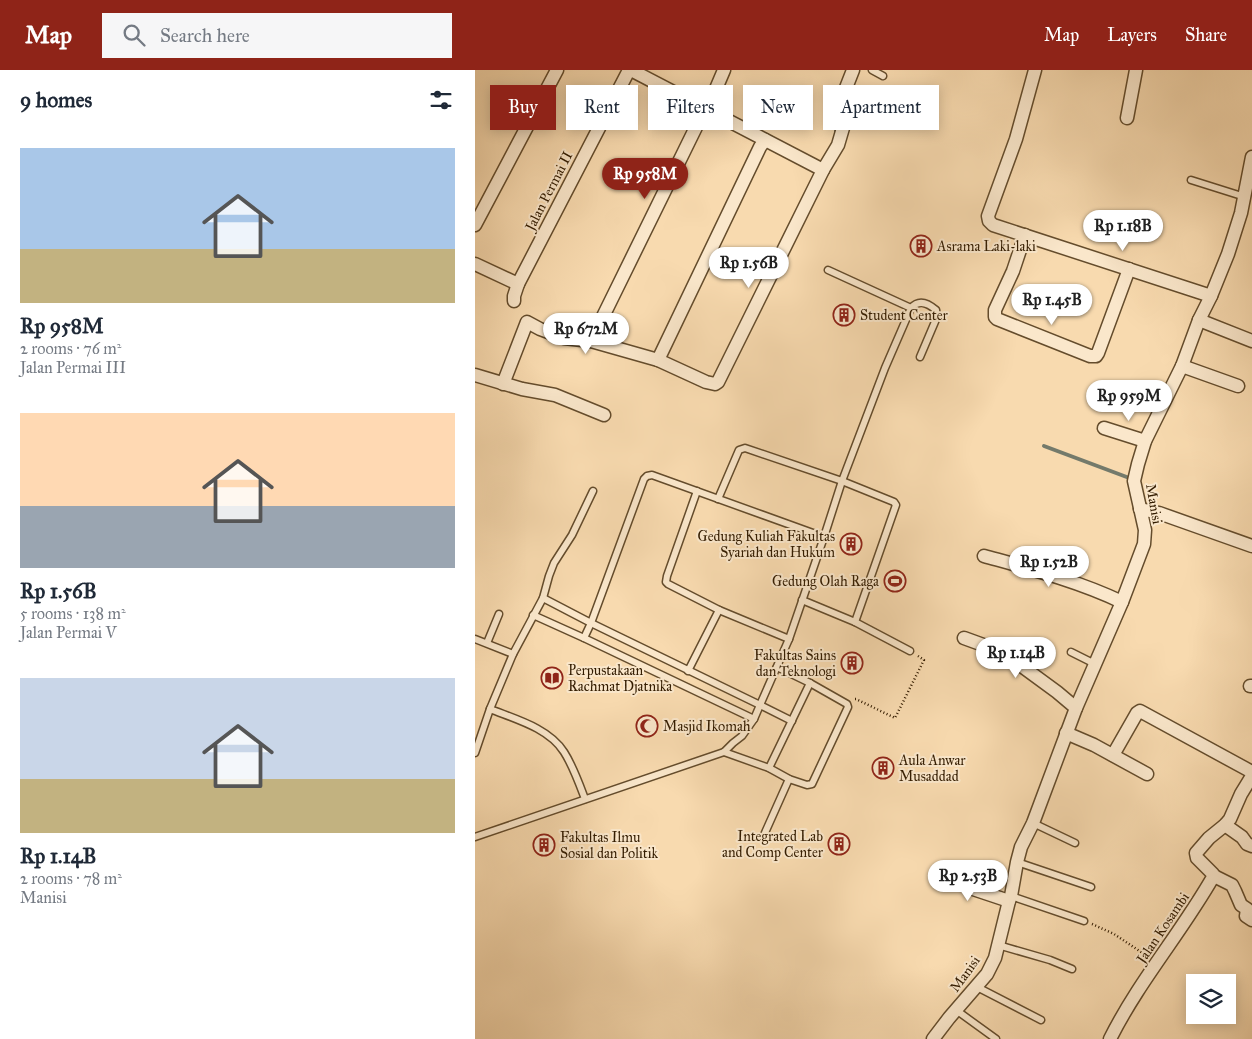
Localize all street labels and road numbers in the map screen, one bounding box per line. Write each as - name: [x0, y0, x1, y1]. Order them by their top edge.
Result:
- street label: Jalan Permai II: [521, 148, 577, 236]
- street label: Manisi: [1142, 482, 1166, 526]
- street label: Jalan Kosambi: [1132, 889, 1194, 969]
- street label: Manisi: [946, 952, 984, 995]

